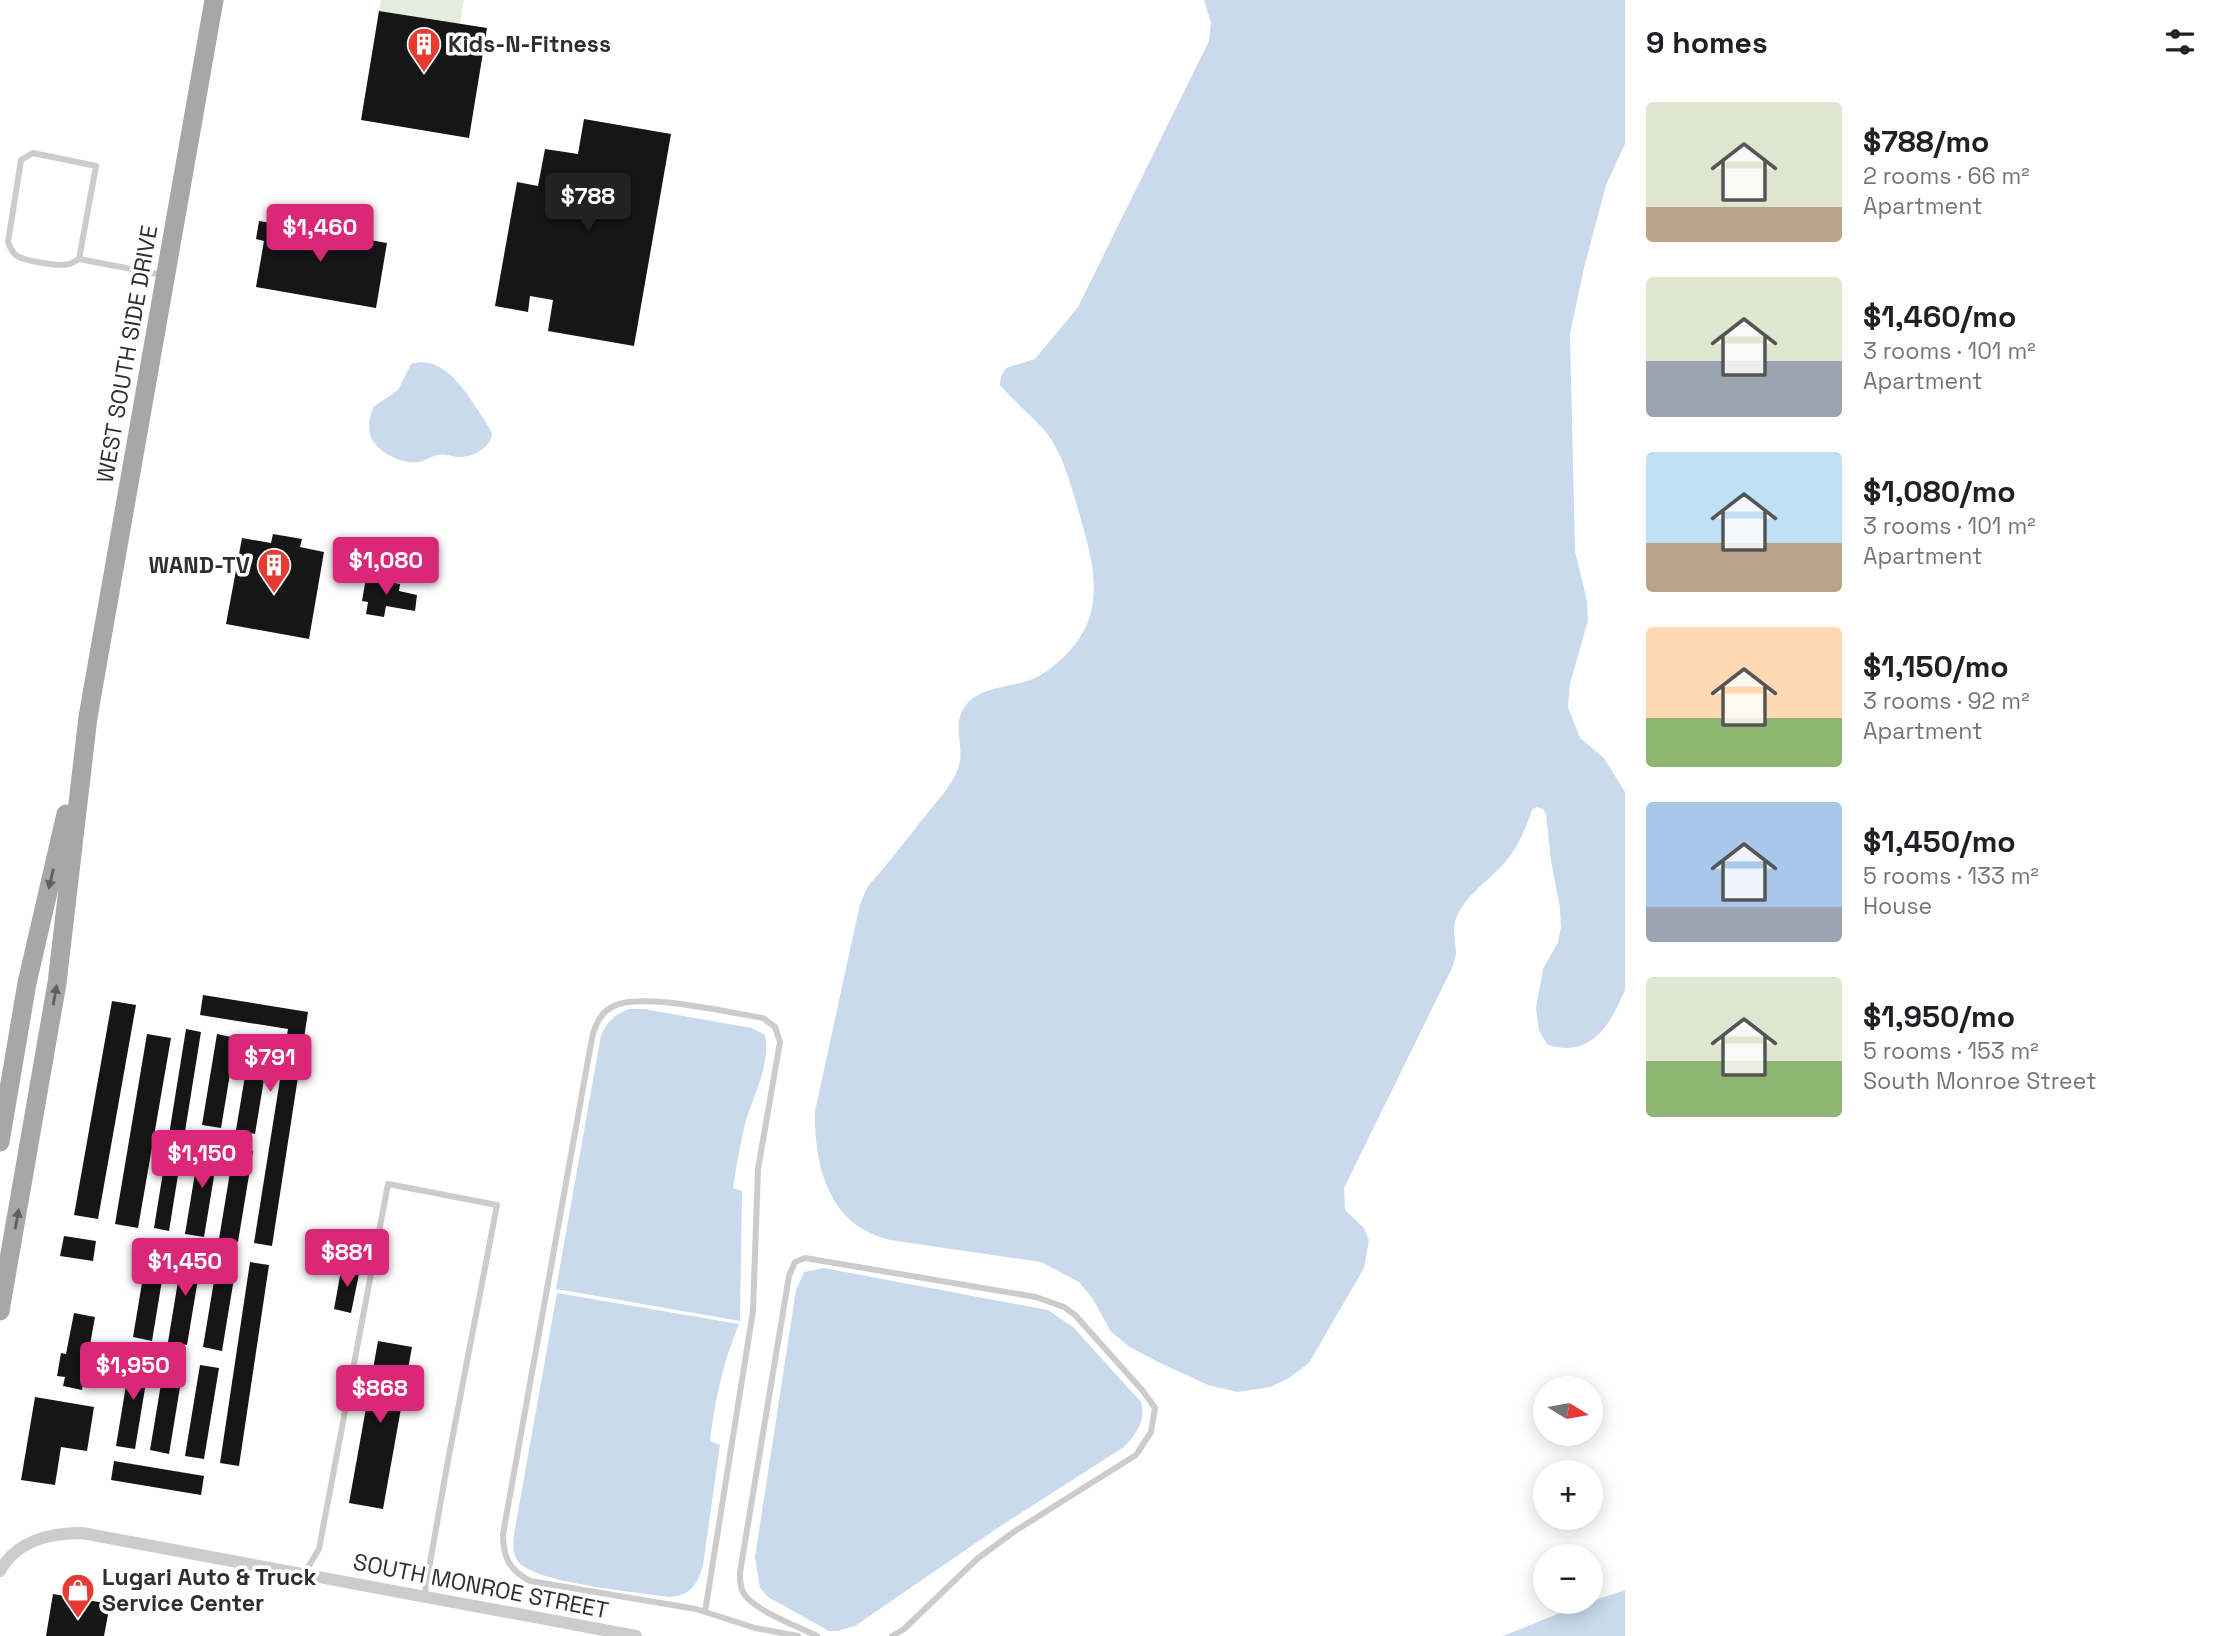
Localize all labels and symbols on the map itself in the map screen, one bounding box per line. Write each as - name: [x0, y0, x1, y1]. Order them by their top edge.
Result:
- building icon: Kids-N-Fitness: [405, 25, 443, 74]
- place label: Kids-N-Fitness: [448, 29, 611, 59]
- pin: $788: [547, 174, 629, 233]
- pin: $1,460: [263, 204, 377, 264]
- street label: WEST SOUTH SIDE DRIVE: [90, 223, 164, 485]
- pin: $1,080: [329, 538, 443, 597]
- building icon: WAND-TV: [255, 546, 293, 595]
- place label: WAND-TV: [149, 550, 250, 580]
- one-way arrow: [45, 868, 56, 890]
- one-way arrow: [50, 984, 61, 1006]
- pin: $791: [229, 1034, 311, 1094]
- pin: $1,150: [145, 1130, 259, 1190]
- one-way arrow: [12, 1208, 23, 1230]
- pin: $881: [306, 1230, 388, 1289]
- pin: $1,450: [128, 1238, 242, 1298]
- pin: $1,950: [76, 1342, 190, 1402]
- pin: $868: [339, 1366, 421, 1425]
- north arrow: [1533, 1376, 1603, 1446]
- street label: SOUTH MONROE STREET: [351, 1547, 611, 1625]
- place label: Lugari Auto & Truck Service Center: [102, 1562, 317, 1618]
- shop icon: Lugari Auto & Truck Service Center: [59, 1571, 97, 1620]

